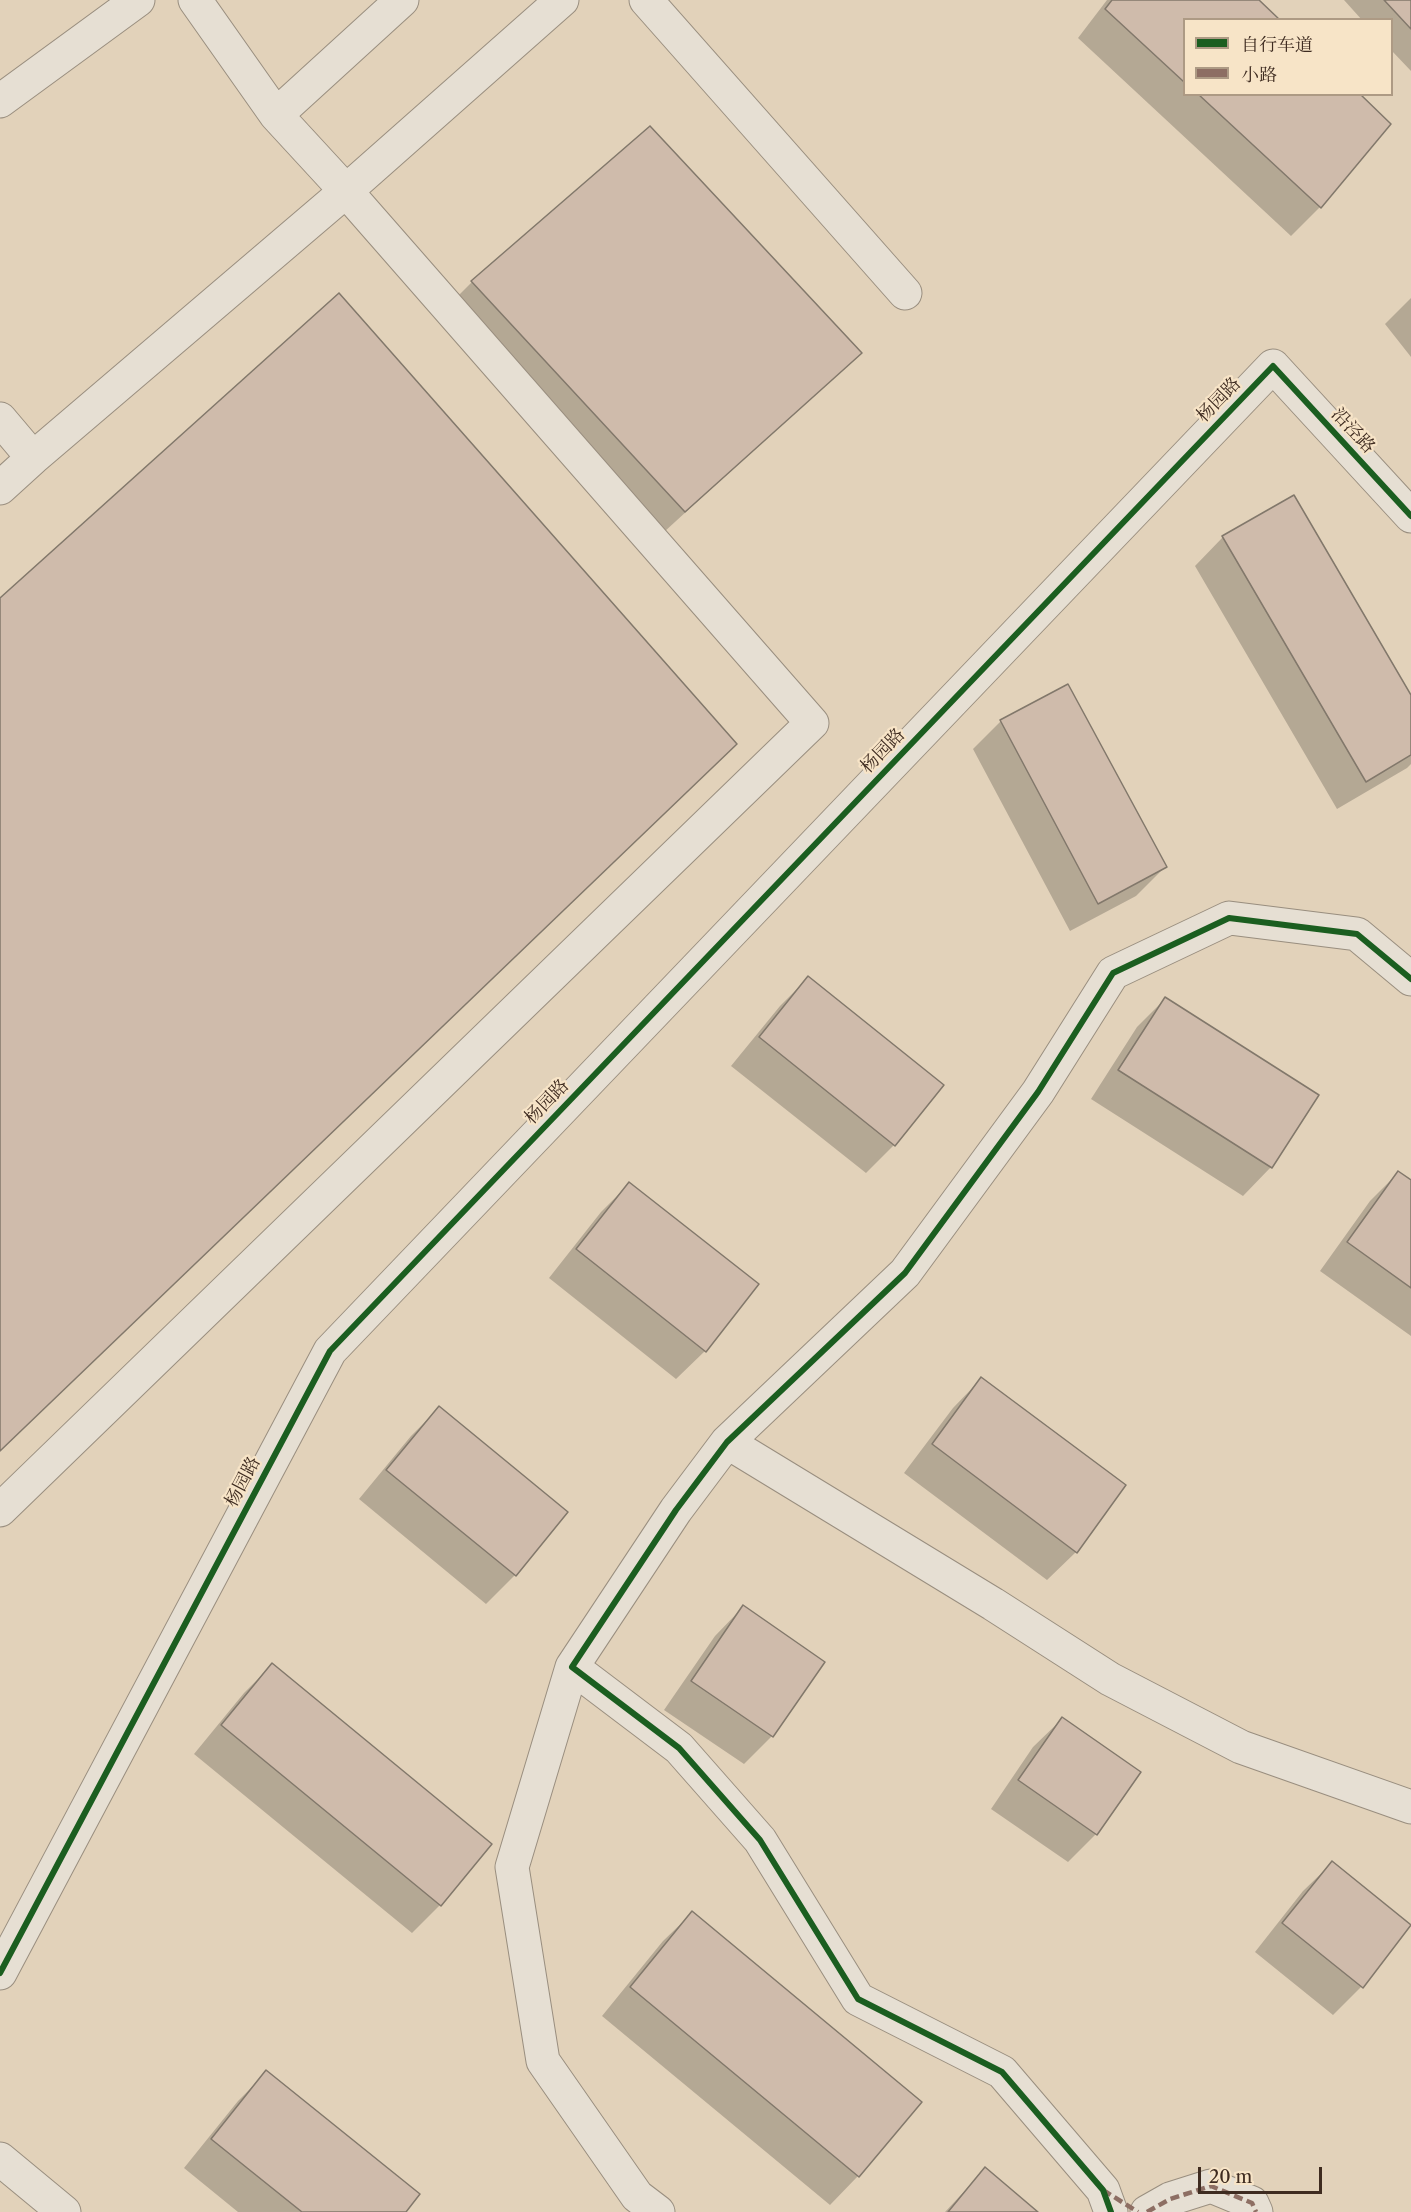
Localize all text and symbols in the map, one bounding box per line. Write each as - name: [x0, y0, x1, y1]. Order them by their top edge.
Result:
- legend: [1183, 18, 1393, 96]
- text: 自行车道: [1241, 34, 1313, 56]
- text: 小路: [1241, 64, 1277, 86]
- street label: 杨园路: [1192, 373, 1246, 427]
- street label: 沿泾路: [1327, 404, 1379, 458]
- street label: 杨园路: [856, 724, 910, 778]
- street label: 杨园路: [520, 1075, 574, 1129]
- street label: 杨园路: [221, 1453, 265, 1511]
- scale bar: [1201, 2155, 1326, 2193]
- text: 20 m: [1209, 2166, 1252, 2188]

